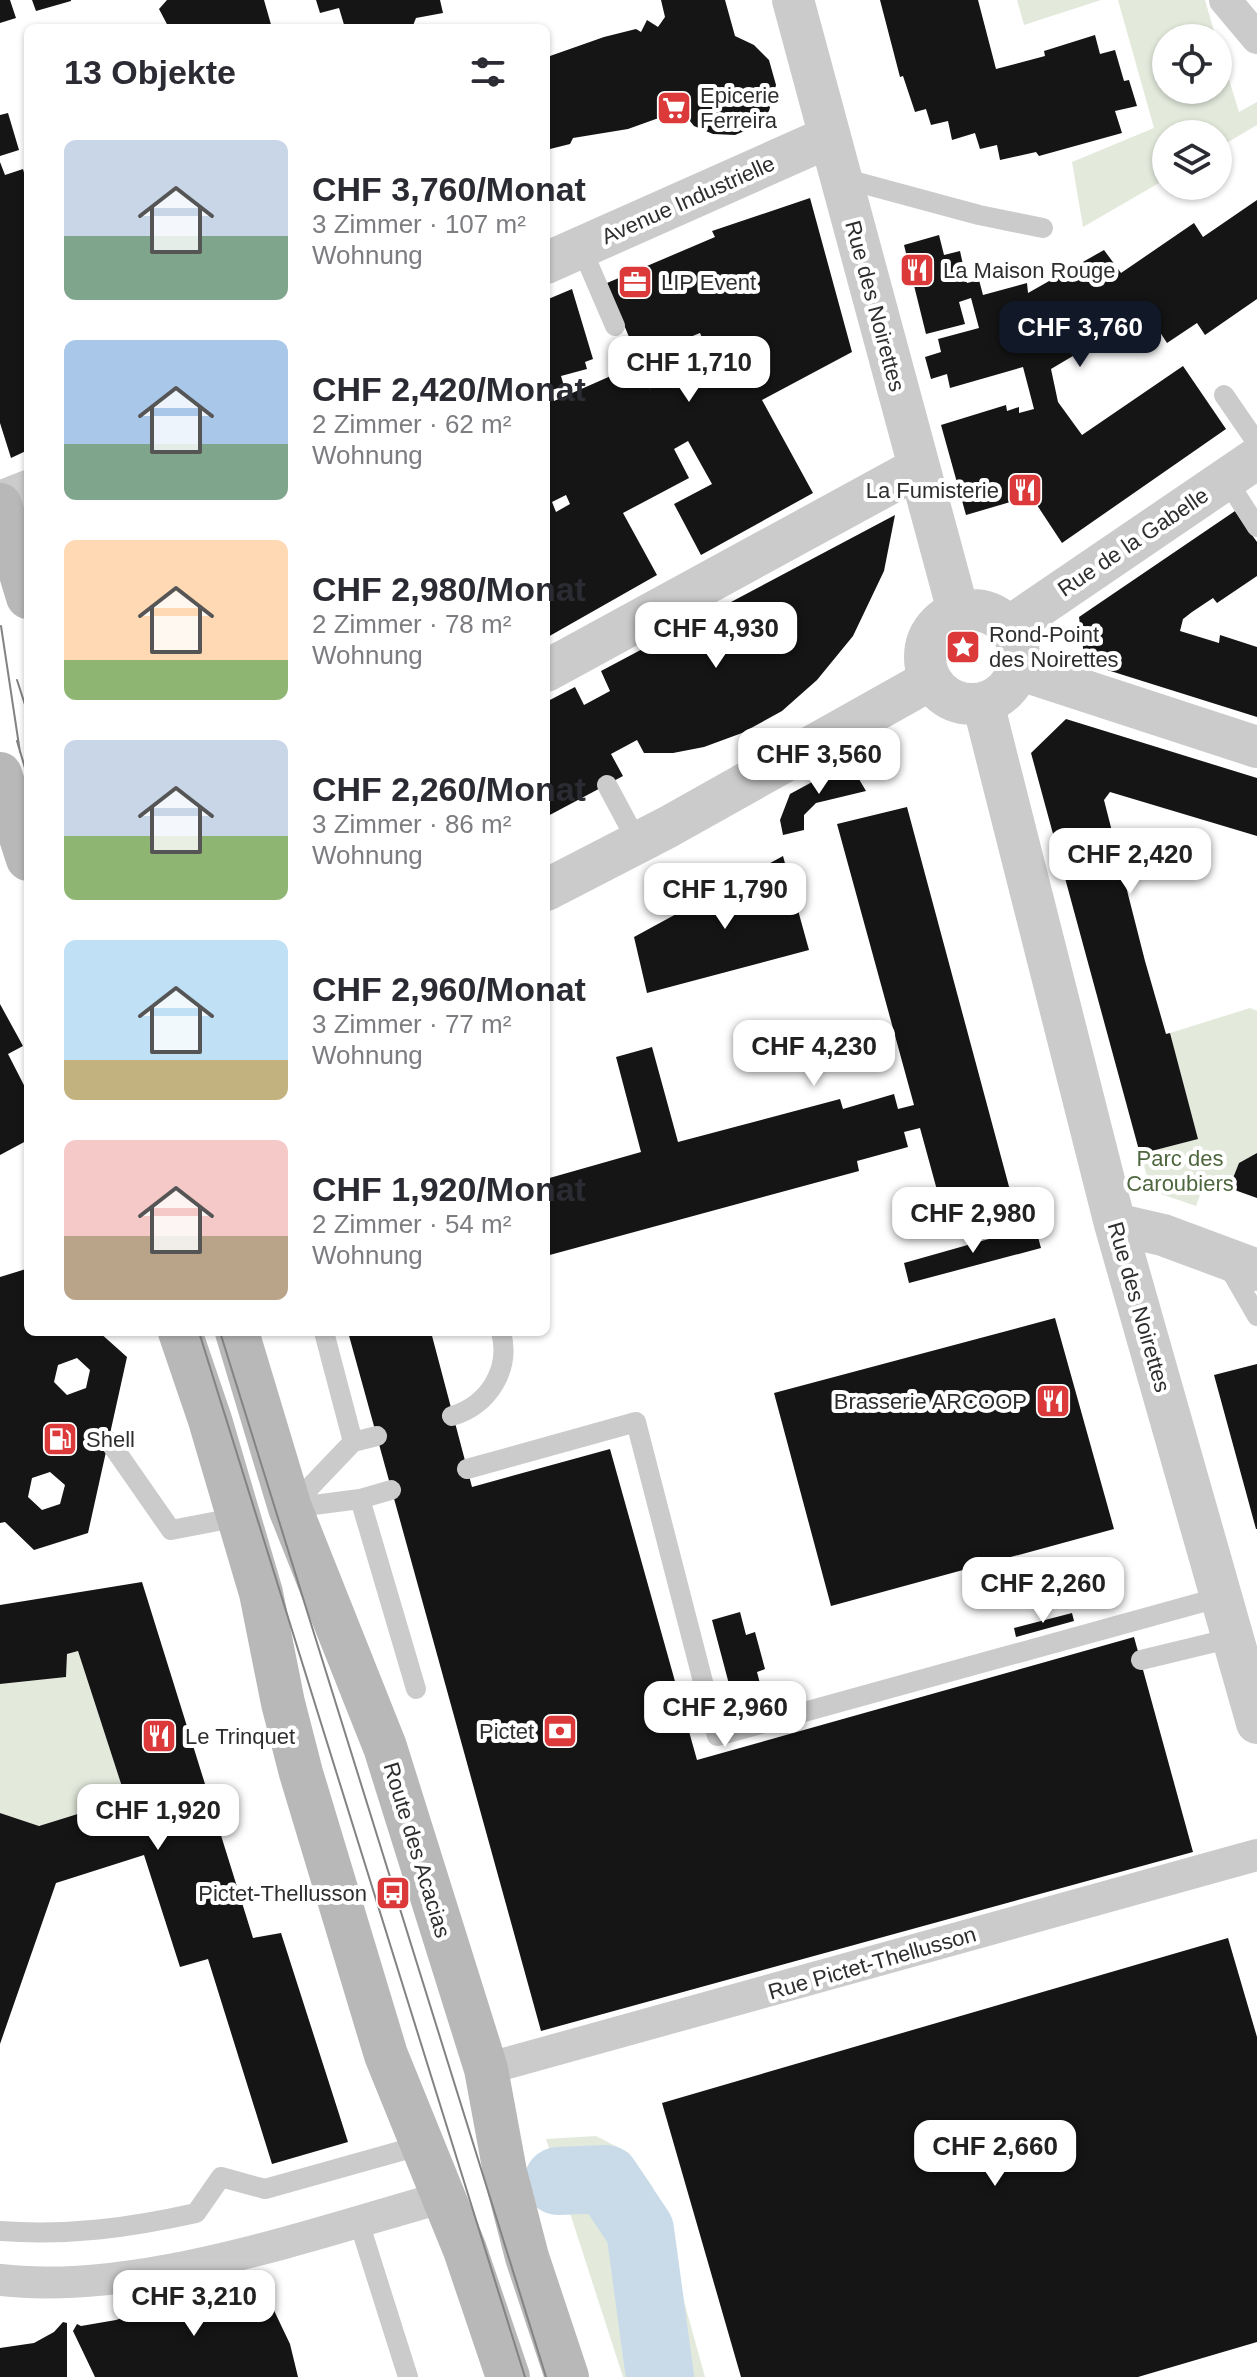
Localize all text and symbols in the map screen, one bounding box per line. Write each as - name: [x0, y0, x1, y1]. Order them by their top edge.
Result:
- map controls: [1152, 24, 1232, 200]
- button: locate: [1152, 24, 1232, 104]
- icon: filters: [466, 50, 510, 94]
- text: 13 Objekte: [64, 53, 236, 91]
- place label: Epicerie Ferreira: [700, 83, 779, 133]
- supermarket icon: Epicerie Ferreira: [655, 89, 693, 127]
- button: layers: [1152, 120, 1232, 200]
- street label: Avenue Industrielle: [598, 151, 778, 249]
- text: CHF 3,760/Monat: [312, 170, 586, 208]
- icon: home: [128, 172, 224, 268]
- text: 3 Zimmer · 107 m²: [312, 209, 526, 239]
- street label: Rue des Noirettes: [840, 218, 910, 394]
- text: Wohnung: [312, 240, 423, 270]
- restaurant icon: La Maison Rouge: [898, 251, 936, 289]
- place label: La Maison Rouge: [943, 258, 1115, 283]
- office icon: LIP Event: [616, 263, 654, 301]
- place label: LIP Event: [661, 270, 756, 295]
- pin: CHF 3,760: [988, 301, 1172, 369]
- text: CHF 3,760: [1017, 312, 1143, 342]
- pin: CHF 1,710: [597, 336, 781, 404]
- text: CHF 1,710: [626, 347, 752, 377]
- text: CHF 2,420/Monat: [312, 370, 586, 408]
- icon: home: [128, 372, 224, 468]
- text: 2 Zimmer · 62 m²: [312, 409, 511, 439]
- text: Wohnung: [312, 440, 423, 470]
- restaurant icon: La Fumisterie: [1006, 471, 1044, 509]
- place label: La Fumisterie: [866, 478, 999, 503]
- street label: Rue de la Gabelle: [1053, 482, 1213, 602]
- text: CHF 2,980/Monat: [312, 570, 586, 608]
- icon: home: [128, 572, 224, 668]
- pin: CHF 4,930: [624, 602, 808, 670]
- text: 2 Zimmer · 78 m²: [312, 609, 511, 639]
- text: CHF 4,930: [653, 613, 779, 643]
- place label: Rond-Point des Noirettes: [989, 622, 1119, 672]
- place icon: Rond-Point des Noirettes: [944, 628, 982, 666]
- text: Wohnung: [312, 640, 423, 670]
- pin: CHF 3,560: [727, 728, 911, 796]
- text: CHF 3,560: [756, 739, 882, 769]
- text: CHF 2,260/Monat: [312, 770, 586, 808]
- icon: home: [128, 772, 224, 868]
- text: 3 Zimmer · 86 m²: [312, 809, 511, 839]
- pin: CHF 2,420: [1038, 828, 1222, 896]
- text: CHF 2,420: [1067, 839, 1193, 869]
- text: Wohnung: [312, 840, 423, 870]
- pin: CHF 1,790: [633, 863, 817, 931]
- text: CHF 1,790: [662, 874, 788, 904]
- text: CHF 2,960/Monat: [312, 970, 586, 1008]
- icon: home: [128, 972, 224, 1068]
- text: 3 Zimmer · 77 m²: [312, 1009, 511, 1039]
- pin: CHF 4,230: [722, 1020, 906, 1088]
- text: CHF 4,230: [751, 1031, 877, 1061]
- text: Wohnung: [312, 1040, 423, 1070]
- park label: Parc des Caroubiers: [1126, 1146, 1234, 1196]
- text: CHF 1,920/Monat: [312, 1170, 586, 1208]
- icon: home: [128, 1172, 224, 1268]
- pin: CHF 2,980: [881, 1187, 1065, 1255]
- text: CHF 2,980: [910, 1198, 1036, 1228]
- text: 2 Zimmer · 54 m²: [312, 1209, 511, 1239]
- street label: Rue des Noirettes: [1103, 1219, 1175, 1395]
- text: Wohnung: [312, 1240, 423, 1270]
- restaurant icon: Brasserie ARCOOP: [1034, 1382, 1072, 1420]
- place label: Brasserie ARCOOP: [834, 1389, 1027, 1414]
- fuel station icon: Shell: [41, 1420, 79, 1458]
- place label: Shell: [86, 1427, 135, 1452]
- pin: CHF 2,260: [951, 1557, 1135, 1625]
- text: CHF 2,260: [980, 1568, 1106, 1598]
- pin: CHF 2,960: [633, 1681, 817, 1749]
- text: CHF 2,960: [662, 1692, 788, 1722]
- bank icon: Pictet: [541, 1712, 579, 1750]
- restaurant icon: Le Trinquet: [140, 1717, 178, 1755]
- place label: Pictet: [479, 1719, 534, 1744]
- place label: Le Trinquet: [185, 1724, 295, 1749]
- street label: Route des Acacias: [378, 1759, 456, 1941]
- pin: CHF 1,920: [66, 1784, 250, 1852]
- text: CHF 1,920: [95, 1795, 221, 1825]
- bus stop icon: Pictet-Thellusson: [374, 1874, 412, 1912]
- place label: Pictet-Thellusson: [198, 1881, 367, 1906]
- street label: Rue Pictet-Thellusson: [765, 1921, 979, 2005]
- pin: CHF 2,660: [903, 2120, 1087, 2188]
- text: CHF 2,660: [932, 2131, 1058, 2161]
- pin: CHF 3,210: [102, 2270, 286, 2338]
- text: CHF 3,210: [131, 2281, 257, 2311]

